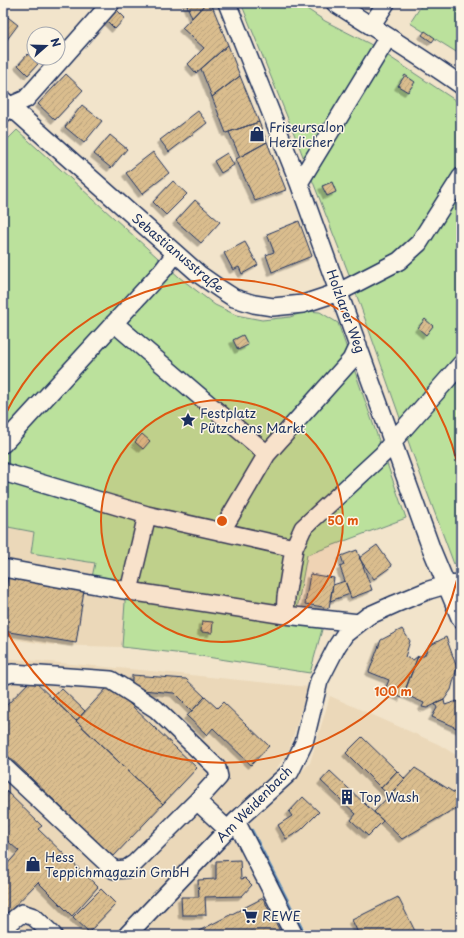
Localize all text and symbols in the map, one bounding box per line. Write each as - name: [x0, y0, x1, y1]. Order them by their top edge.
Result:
- north arrow: [26, 26, 66, 66]
- text: N: [46, 35, 65, 50]
- place label: Friseursalon Herzlicher: [269, 117, 344, 151]
- shop icon: Friseursalon Herzlicher: [248, 125, 266, 143]
- street label: Sebastianusstraße: [128, 208, 229, 297]
- street label: Holzlarer Weg: [323, 266, 370, 355]
- place label: Festplatz Pützchens Markt: [200, 403, 305, 437]
- place icon: Festplatz Pützchens Markt: [179, 411, 197, 429]
- text: 50 m: [327, 511, 359, 529]
- centre of rings: [215, 514, 229, 528]
- text: 100 m: [374, 682, 412, 700]
- street label: Am Weidenbach: [211, 761, 296, 846]
- place label: Top Wash: [359, 787, 419, 806]
- building icon: Top Wash: [338, 788, 356, 806]
- place label: Hess Teppichmagazin GmbH: [45, 847, 190, 881]
- shop icon: Hess Teppichmagazin GmbH: [24, 855, 42, 873]
- place label: REWE: [262, 906, 301, 925]
- supermarket icon: REWE: [241, 907, 259, 925]

